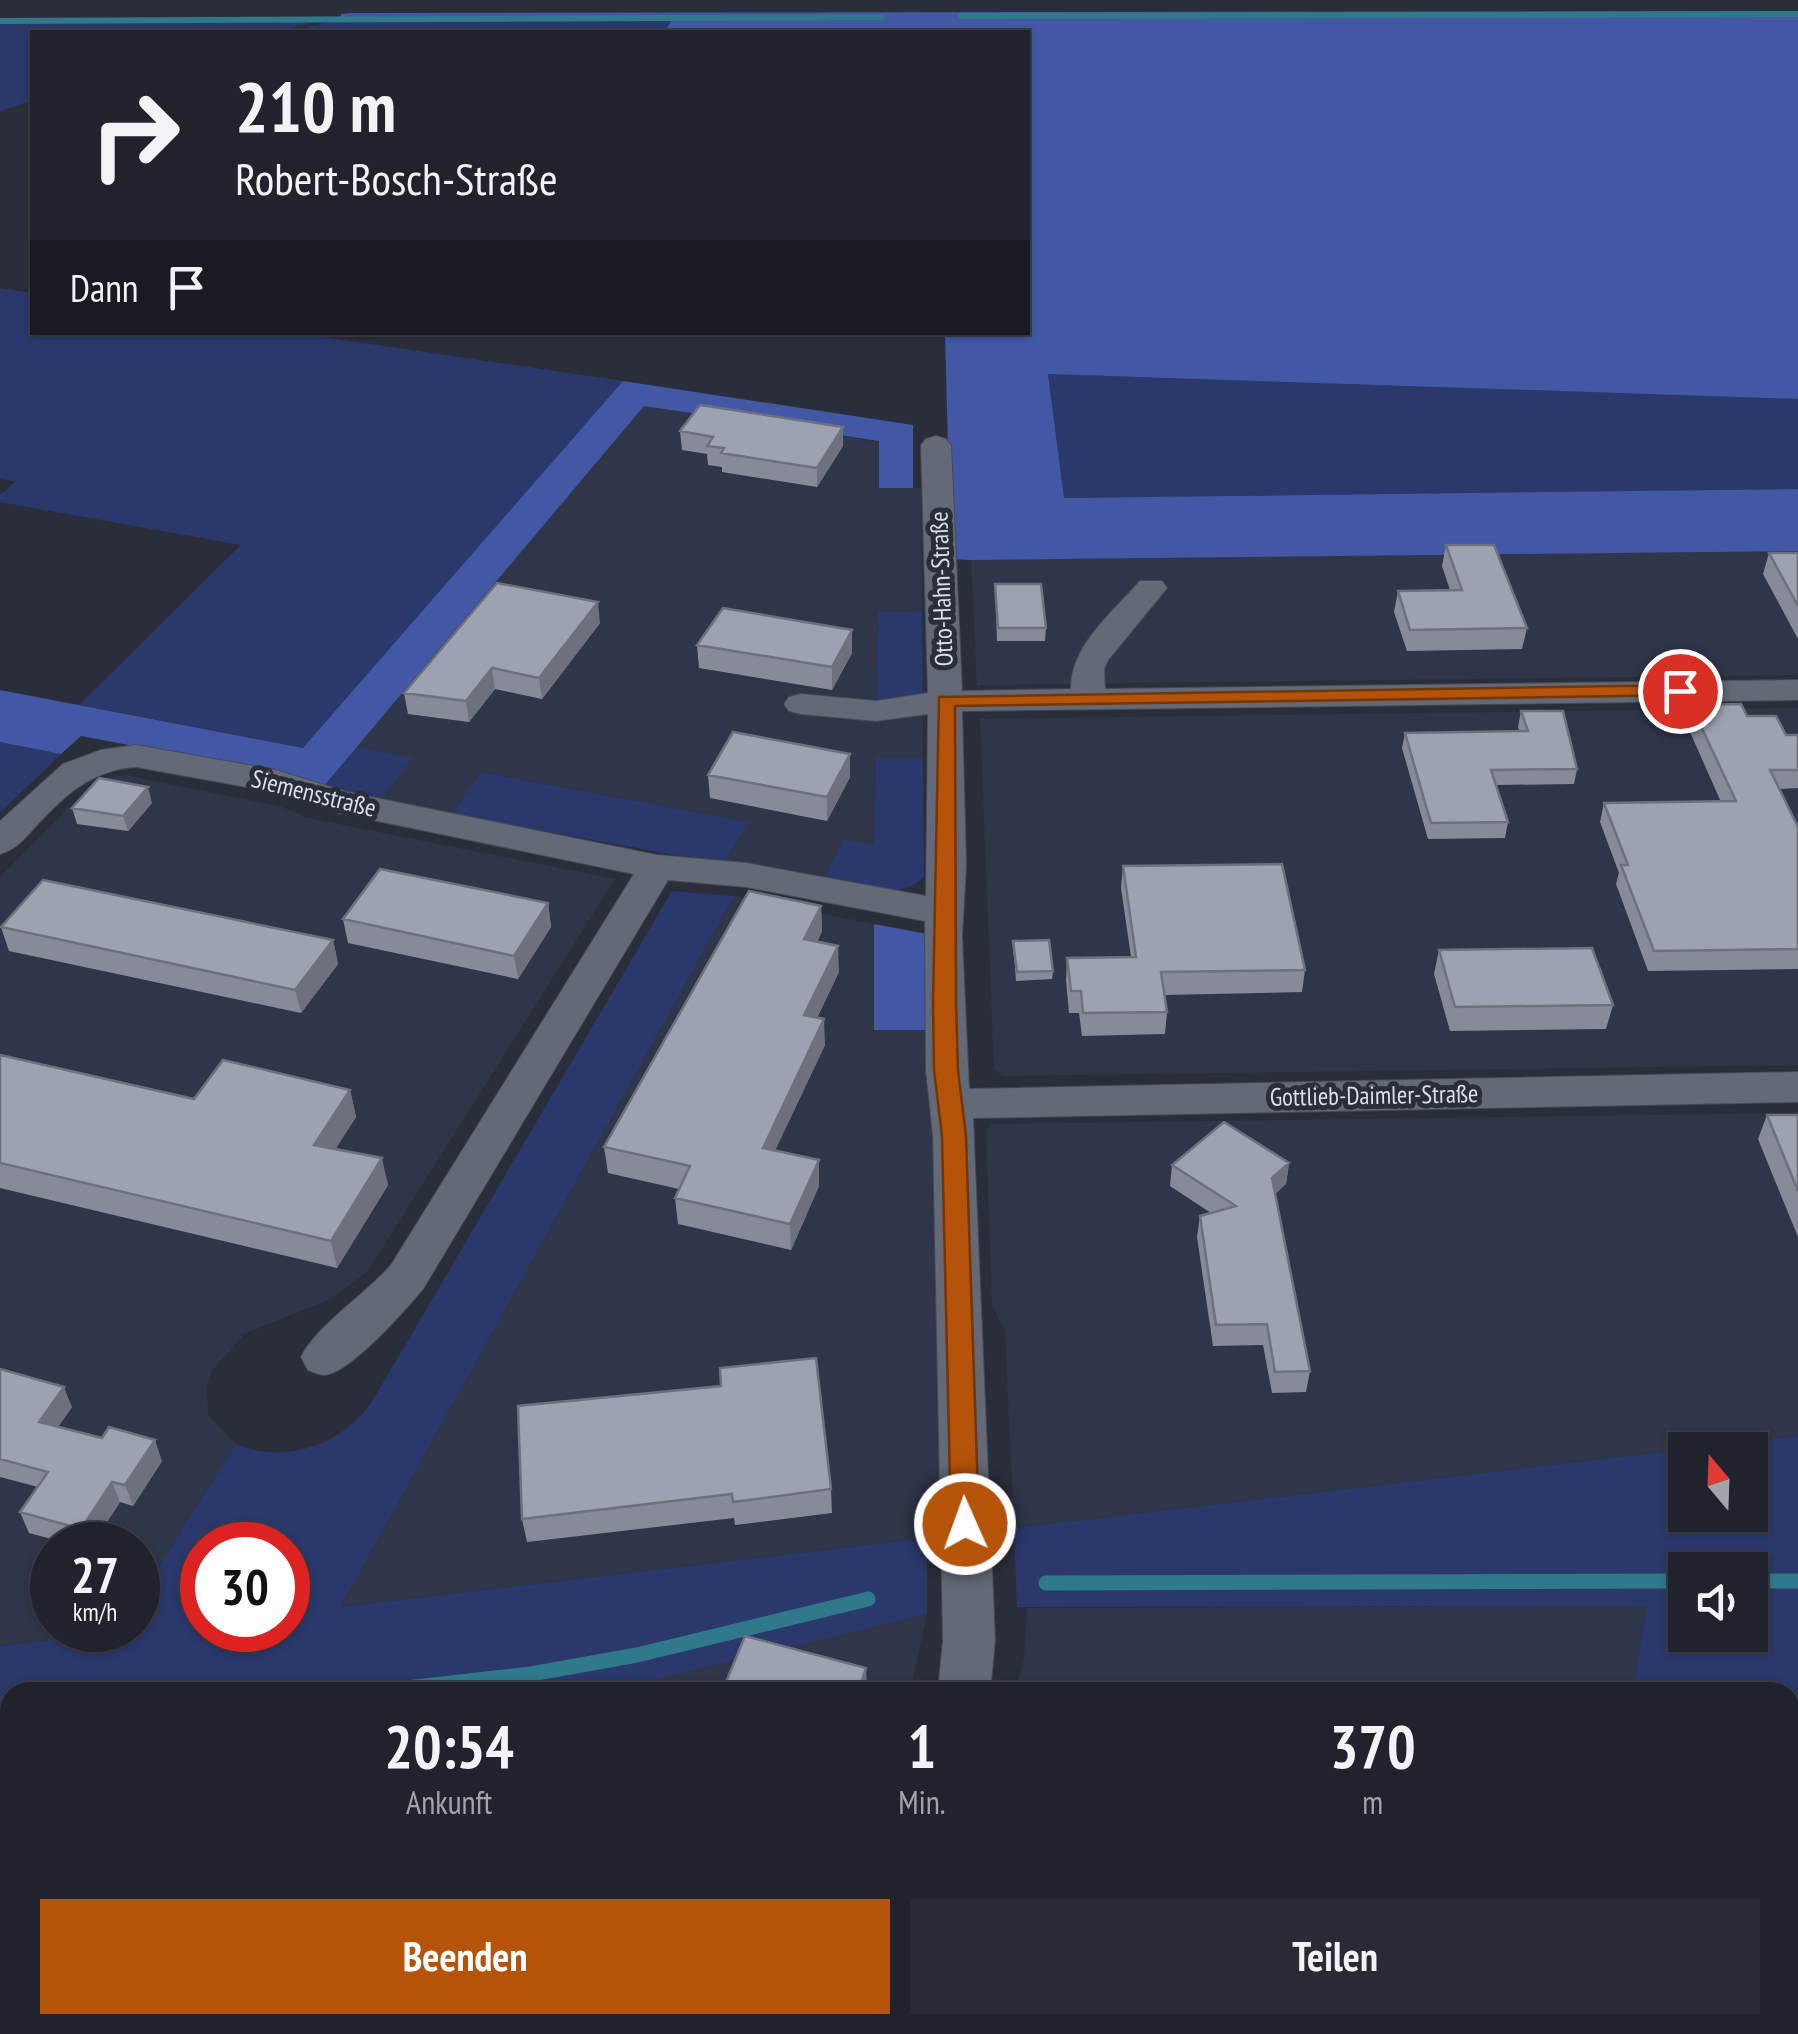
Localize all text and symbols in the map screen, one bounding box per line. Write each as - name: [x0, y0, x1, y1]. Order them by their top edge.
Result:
- text: 210 m: [235, 61, 396, 151]
- icon: right: [70, 70, 200, 200]
- text: Robert-Bosch-Straße: [235, 149, 558, 207]
- icon: arrive: [159, 260, 214, 315]
- text: Dann: [70, 263, 139, 312]
- street label: Otto-Hahn-Straße: [922, 511, 960, 667]
- pin: [1638, 649, 1723, 734]
- icon: arrive: [1653, 664, 1708, 719]
- street label: Siemensstraße: [248, 762, 380, 824]
- street label: Gottlieb-Daimler-Straße: [1269, 1077, 1479, 1113]
- north arrow: [1668, 1432, 1768, 1532]
- map controls: [1668, 1432, 1768, 1652]
- position arrow: [913, 1472, 1017, 1576]
- speed limit sign: 30: [180, 1522, 310, 1652]
- text: 27: [71, 1542, 119, 1607]
- button: sound: [1668, 1552, 1768, 1652]
- text: km/h: [73, 1596, 117, 1628]
- text: 20:54: [384, 1707, 514, 1785]
- text: 1: [908, 1707, 936, 1785]
- text: 370: [1330, 1707, 1416, 1785]
- text: Ankunft: [406, 1781, 492, 1823]
- text: Min.: [898, 1781, 945, 1823]
- text: m: [1362, 1781, 1383, 1823]
- button: Beenden: [40, 1899, 890, 2014]
- button: Teilen: [910, 1899, 1760, 2014]

